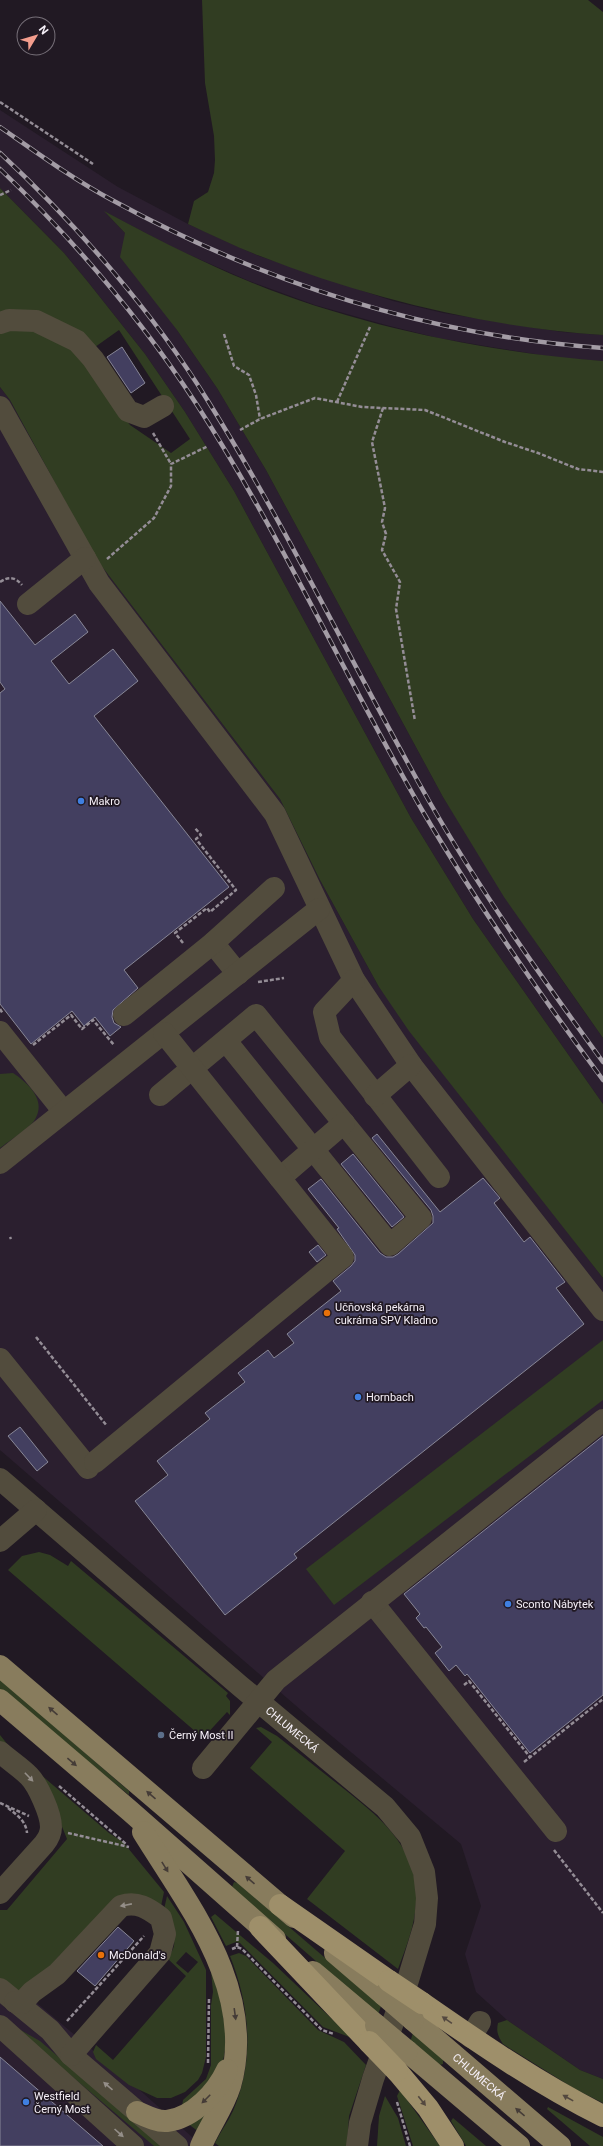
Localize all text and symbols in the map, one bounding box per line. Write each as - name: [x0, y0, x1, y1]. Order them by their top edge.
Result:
- north arrow: [16, 16, 56, 56]
- text: N: [36, 23, 51, 37]
- place label: Makro: [89, 795, 120, 808]
- marker: Makro: [76, 796, 86, 806]
- place label: Učňovská pekárna cukrárna SPV Kladno: [335, 1301, 438, 1327]
- marker: Učňovská pekárna cukrárna SPV Kladno: [322, 1308, 332, 1318]
- place label: Hornbach: [366, 1391, 414, 1404]
- marker: Hornbach: [353, 1392, 363, 1402]
- place label: Sconto Nábytek: [516, 1598, 594, 1611]
- marker: Sconto Nábytek: [503, 1599, 513, 1609]
- street label: CHLUMECKÁ: [263, 1704, 322, 1756]
- one-way arrow: [47, 1706, 58, 1715]
- place label: Černý Most II: [169, 1728, 234, 1742]
- marker: Černý Most II: [156, 1730, 166, 1740]
- one-way arrow: [67, 1757, 78, 1766]
- one-way arrow: [24, 1772, 34, 1782]
- one-way arrow: [146, 1791, 157, 1800]
- one-way arrow: [161, 1862, 169, 1873]
- one-way arrow: [245, 1875, 255, 1884]
- one-way arrow: [120, 1903, 132, 1909]
- place label: McDonald's: [109, 1949, 166, 1962]
- marker: McDonald's: [96, 1950, 106, 1960]
- one-way arrow: [232, 2008, 238, 2020]
- one-way arrow: [442, 2016, 452, 2024]
- street label: CHLUMECKÁ: [450, 2051, 508, 2104]
- one-way arrow: [102, 2082, 113, 2091]
- place label: Westfield Černý Most: [34, 2090, 90, 2116]
- one-way arrow: [201, 2094, 211, 2104]
- one-way arrow: [418, 2095, 427, 2106]
- one-way arrow: [563, 2095, 574, 2101]
- marker: Westfield Černý Most: [21, 2097, 31, 2107]
- one-way arrow: [515, 2107, 525, 2116]
- one-way arrow: [114, 2128, 124, 2138]

